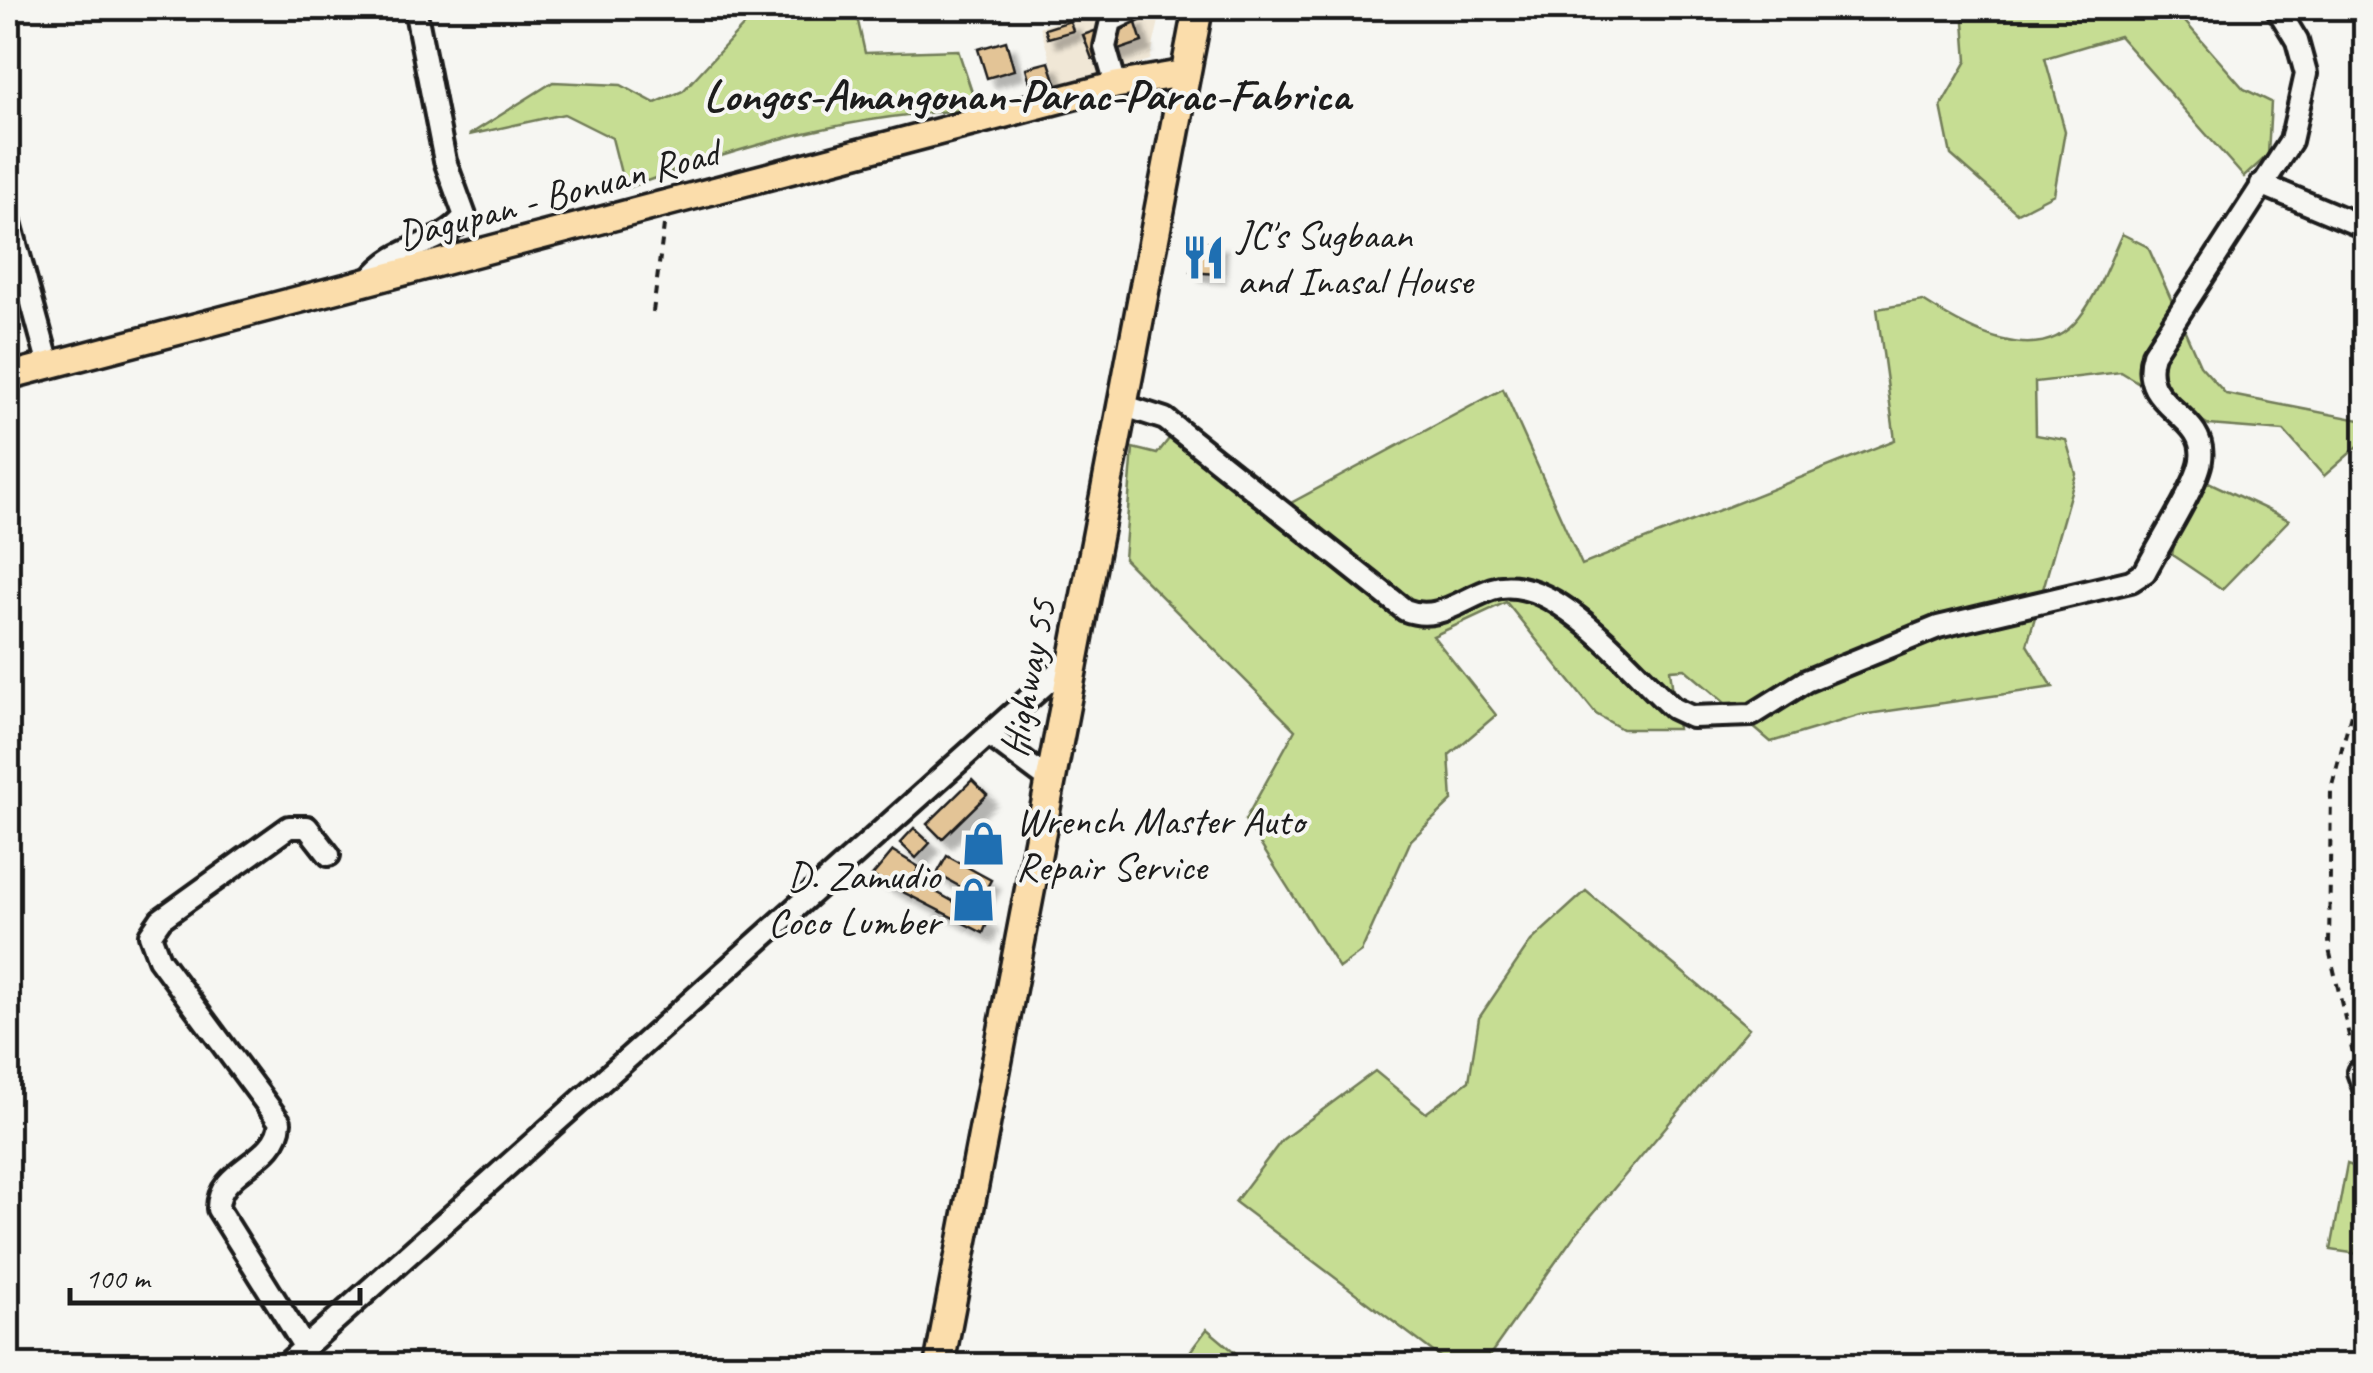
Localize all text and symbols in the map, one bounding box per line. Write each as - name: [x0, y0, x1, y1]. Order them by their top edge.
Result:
- district label: Longos-Amangonan-Parac‑Parac-Fabrica: [704, 67, 1354, 124]
- street label: Dagupan - Bonuan Road: [392, 126, 729, 261]
- place label: JC's Sugbaan and Inasal House: [1235, 210, 1475, 306]
- restaurant icon: JC's Sugbaan and Inasal House: [1180, 234, 1228, 282]
- street label: Highway 55: [988, 593, 1068, 761]
- place label: Wrench Master Auto Repair Service: [1016, 796, 1308, 892]
- shop icon: Wrench Master Auto Repair Service: [959, 820, 1007, 868]
- place label: D. Zamudio Coco Lumber: [768, 851, 944, 947]
- shop icon: D. Zamudio Coco Lumber: [949, 875, 997, 923]
- scale bar: [70, 1243, 360, 1305]
- text: 100 m: [85, 1259, 152, 1297]

